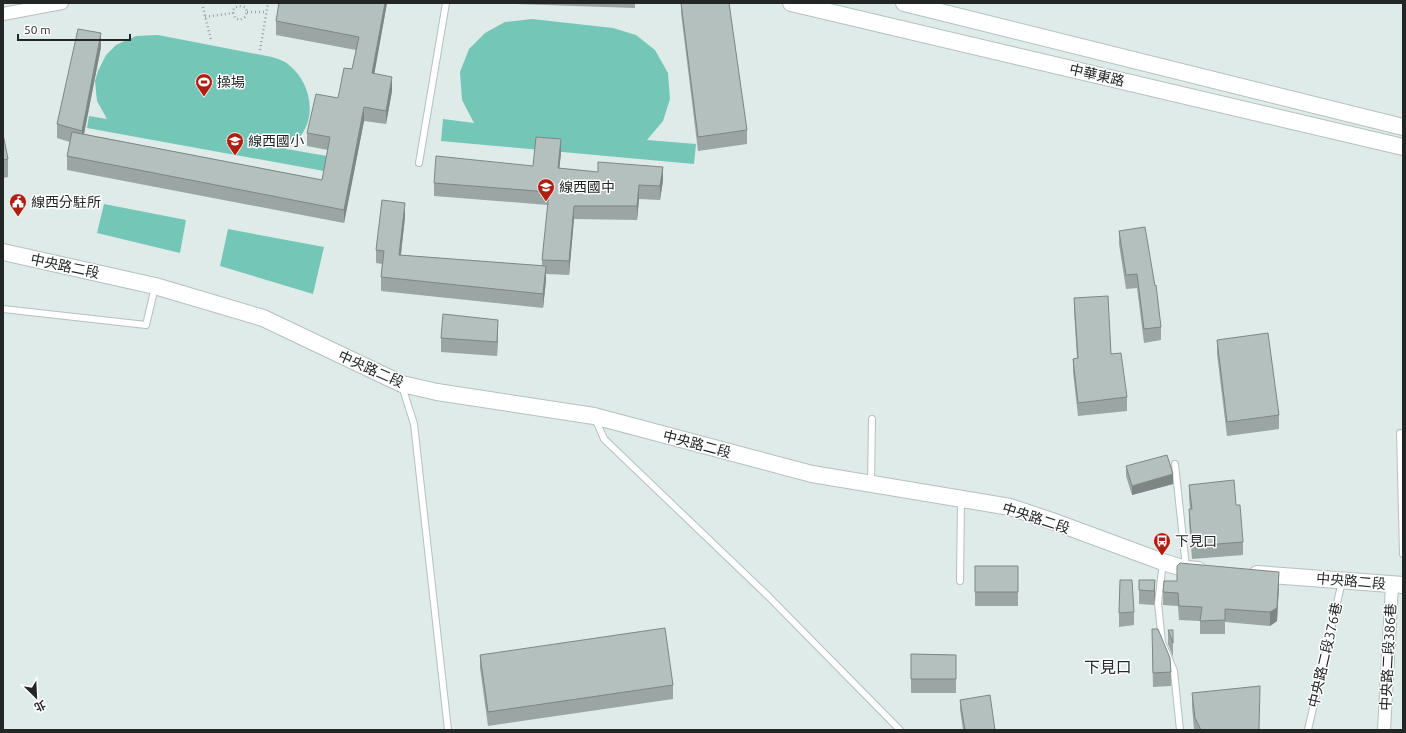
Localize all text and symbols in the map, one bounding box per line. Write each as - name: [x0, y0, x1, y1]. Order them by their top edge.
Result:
- scale bar: [18, 16, 130, 42]
- text: 50 m: [24, 23, 51, 36]
- street label: 中華東路: [1068, 61, 1126, 89]
- sports icon: 操場: [194, 72, 214, 97]
- place label: 操場: [217, 74, 245, 90]
- school or university icon: 線西國小: [225, 131, 245, 156]
- place label: 線西國小: [248, 133, 304, 149]
- school or university icon: 線西國中: [536, 177, 556, 202]
- place label: 線西國中: [559, 179, 615, 195]
- public building icon: 線西分駐所: [8, 192, 28, 217]
- place label: 線西分駐所: [31, 194, 101, 210]
- street label: 中央路二段: [29, 251, 101, 281]
- street label: 中央路二段: [336, 347, 406, 391]
- street label: 中央路二段: [661, 427, 733, 461]
- street label: 中央路二段: [1000, 500, 1072, 536]
- bus stop icon: 下見口: [1152, 531, 1172, 556]
- place label: 下見口: [1175, 533, 1217, 549]
- street label: 中央路二段: [1315, 570, 1387, 592]
- street label: 中央路二段376巷: [1305, 601, 1345, 709]
- street label: 中央路二段386巷: [1377, 603, 1399, 711]
- district label: 下見口: [1084, 658, 1132, 676]
- north arrow: [16, 677, 56, 717]
- text: 北: [33, 698, 48, 714]

